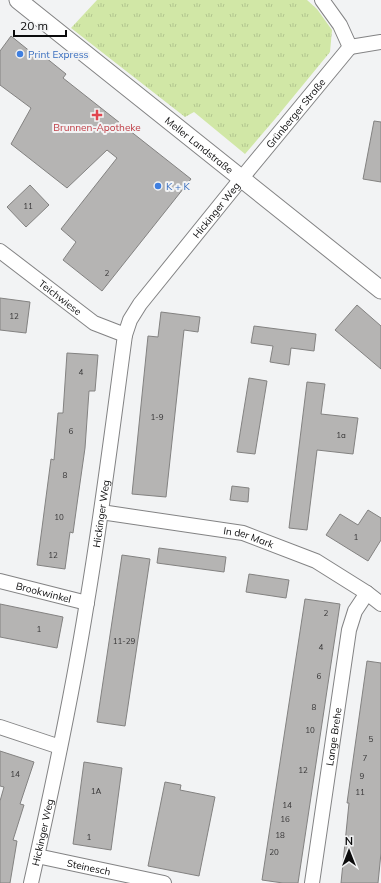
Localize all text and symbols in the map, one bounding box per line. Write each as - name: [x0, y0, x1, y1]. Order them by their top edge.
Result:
- scale bar: [14, 12, 66, 38]
- text: 20 m: [20, 18, 48, 33]
- place label: Print Express: [28, 48, 89, 61]
- marker: Print Express: [15, 49, 25, 59]
- street label: Grünberger Straße: [263, 76, 328, 151]
- marker: Brunnen-Apotheke: [92, 110, 102, 120]
- street label: Meller Landstraße: [163, 114, 236, 176]
- place label: Brunnen-Apotheke: [53, 121, 141, 134]
- street label: Hickinger Weg: [190, 179, 243, 240]
- place label: K + K: [166, 180, 191, 193]
- marker: K + K: [153, 181, 163, 191]
- house number: 11: [23, 201, 33, 211]
- house number: 2: [105, 268, 110, 278]
- street label: Teichwiese: [36, 277, 84, 318]
- house number: 12: [9, 311, 19, 321]
- house number: 4: [79, 367, 84, 377]
- house number: 1-9: [150, 412, 164, 422]
- house number: 6: [69, 426, 74, 436]
- house number: 1a: [336, 430, 346, 440]
- house number: 8: [63, 470, 68, 480]
- street label: Hickinger Weg: [89, 479, 112, 548]
- house number: 10: [54, 512, 64, 522]
- street label: In der Mark: [223, 524, 277, 551]
- house number: 1: [354, 532, 359, 542]
- house number: 12: [48, 550, 58, 560]
- street label: Brookwinkel: [15, 579, 73, 605]
- house number: 2: [324, 608, 329, 618]
- house number: 1: [37, 624, 42, 634]
- house number: 11-29: [113, 636, 136, 646]
- house number: 4: [319, 642, 324, 652]
- house number: 6: [317, 671, 322, 681]
- house number: 8: [312, 702, 317, 712]
- street label: Lange Brehe: [323, 707, 344, 766]
- house number: 10: [305, 725, 315, 735]
- house number: 5: [369, 734, 374, 744]
- house number: 7: [363, 753, 368, 763]
- house number: 12: [298, 765, 308, 775]
- house number: 14: [10, 769, 20, 779]
- house number: 9: [360, 771, 365, 781]
- house number: 1A: [91, 786, 101, 796]
- house number: 11: [355, 787, 365, 797]
- street label: Hickinger Weg: [29, 798, 56, 867]
- house number: 14: [282, 800, 292, 810]
- house number: 16: [280, 814, 290, 824]
- house number: 18: [275, 830, 285, 840]
- north arrow: [329, 831, 369, 871]
- house number: 1: [87, 832, 92, 842]
- text: N: [345, 834, 353, 848]
- house number: 20: [269, 847, 279, 857]
- street label: Steinesch: [66, 856, 112, 878]

